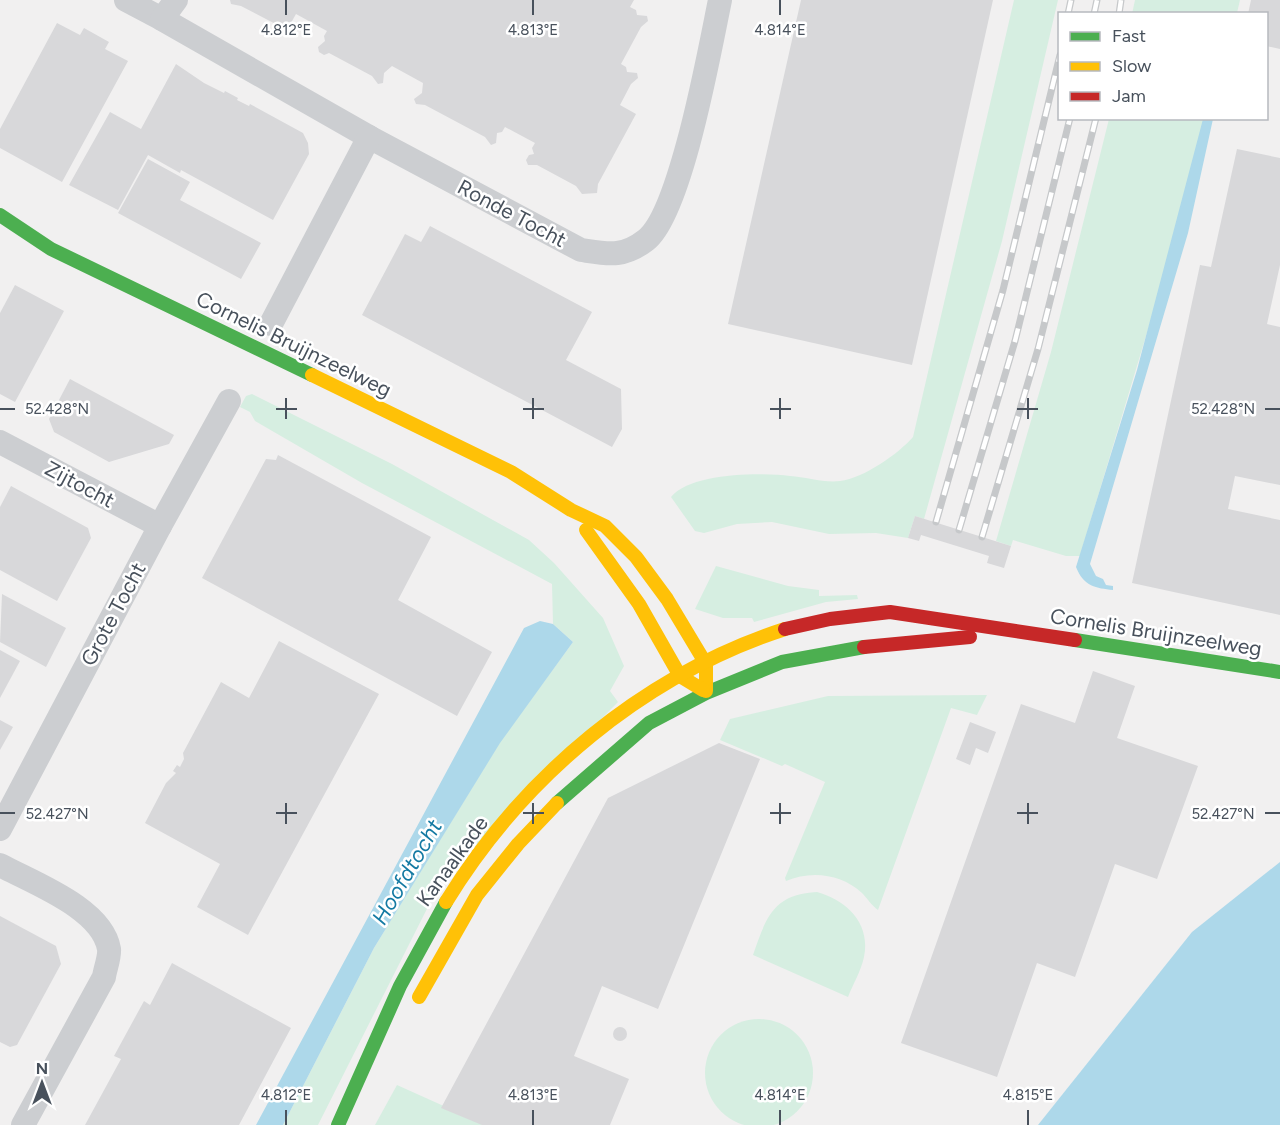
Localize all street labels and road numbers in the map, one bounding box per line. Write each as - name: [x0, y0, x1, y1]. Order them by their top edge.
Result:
- street label: Ronde Tocht: [453, 174, 571, 252]
- street label: Cornelis Bruijnzeelweg: [192, 286, 396, 402]
- street label: Zijtocht: [41, 455, 119, 513]
- street label: Grote Tocht: [75, 558, 151, 670]
- street label: Cornelis Bruijnzeelweg: [1048, 603, 1264, 661]
- street label: Kanaalkade: [411, 811, 493, 911]

